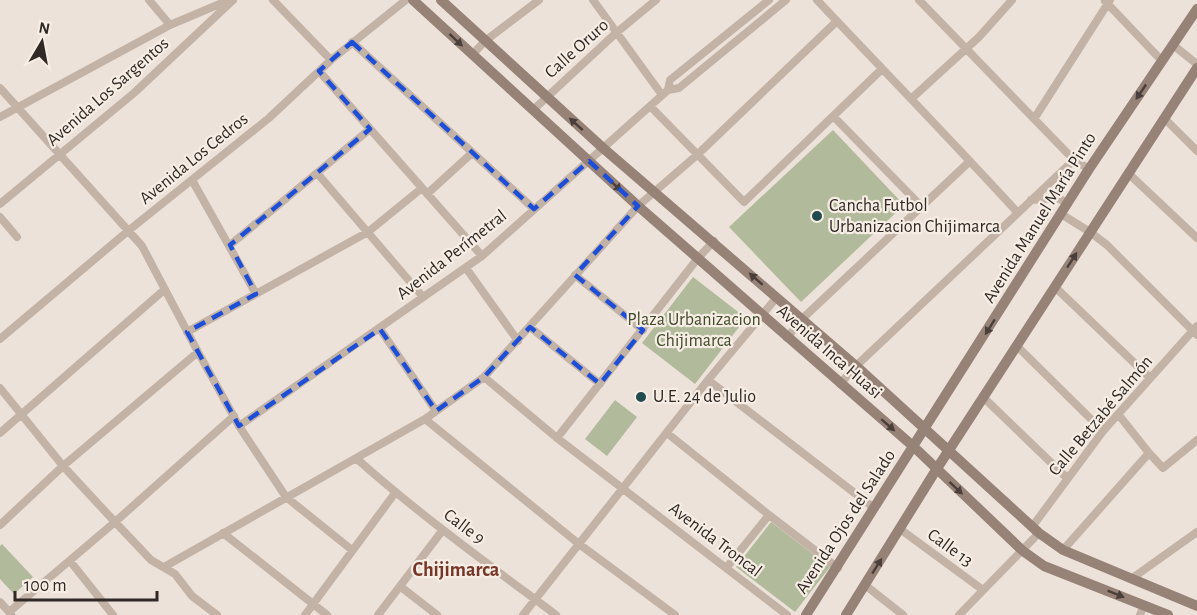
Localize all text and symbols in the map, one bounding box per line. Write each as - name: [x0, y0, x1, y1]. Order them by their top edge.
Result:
- north arrow: [12, 12, 72, 72]
- street label: Calle Oruro: [542, 16, 612, 82]
- text: N: [38, 19, 51, 37]
- one-way arrow: [448, 32, 462, 46]
- street label: Avenida Los Sargentos: [44, 34, 172, 150]
- one-way arrow: [1136, 84, 1147, 100]
- street label: Avenida Los Cedros: [136, 110, 252, 208]
- one-way arrow: [569, 117, 584, 131]
- street label: Avenida Manuel María Pinto: [980, 129, 1100, 306]
- one-way arrow: [607, 178, 622, 191]
- place label: Cancha Futbol Urbanizacion Chijimarca: [829, 197, 1000, 236]
- street label: Avenida Perímetral: [394, 207, 510, 303]
- marker: Cancha Futbol Urbanizacion Chijimarca: [810, 209, 824, 223]
- one-way arrow: [1067, 251, 1078, 268]
- one-way arrow: [748, 272, 764, 285]
- street label: Avenida Inca Huasi: [773, 302, 885, 402]
- park label: Plaza Urbanizacion Chijimarca: [627, 311, 761, 350]
- one-way arrow: [984, 319, 995, 335]
- street label: Calle Betzabé Salmón: [1046, 352, 1156, 480]
- place label: U.E. 24 de Julio: [653, 388, 756, 406]
- marker: U.E. 24 de Julio: [634, 390, 648, 404]
- one-way arrow: [880, 418, 895, 431]
- street label: Avenida Ojos del Salado: [793, 447, 899, 597]
- one-way arrow: [948, 481, 963, 495]
- street label: Avenida Troncal: [665, 499, 765, 581]
- street label: Calle 9: [440, 506, 488, 548]
- street label: Calle 13: [924, 526, 976, 570]
- one-way arrow: [872, 558, 883, 574]
- district label: Chijimarca: [413, 560, 500, 580]
- scale bar: [15, 564, 158, 602]
- text: 100 m: [24, 577, 67, 595]
- one-way arrow: [1107, 589, 1125, 599]

